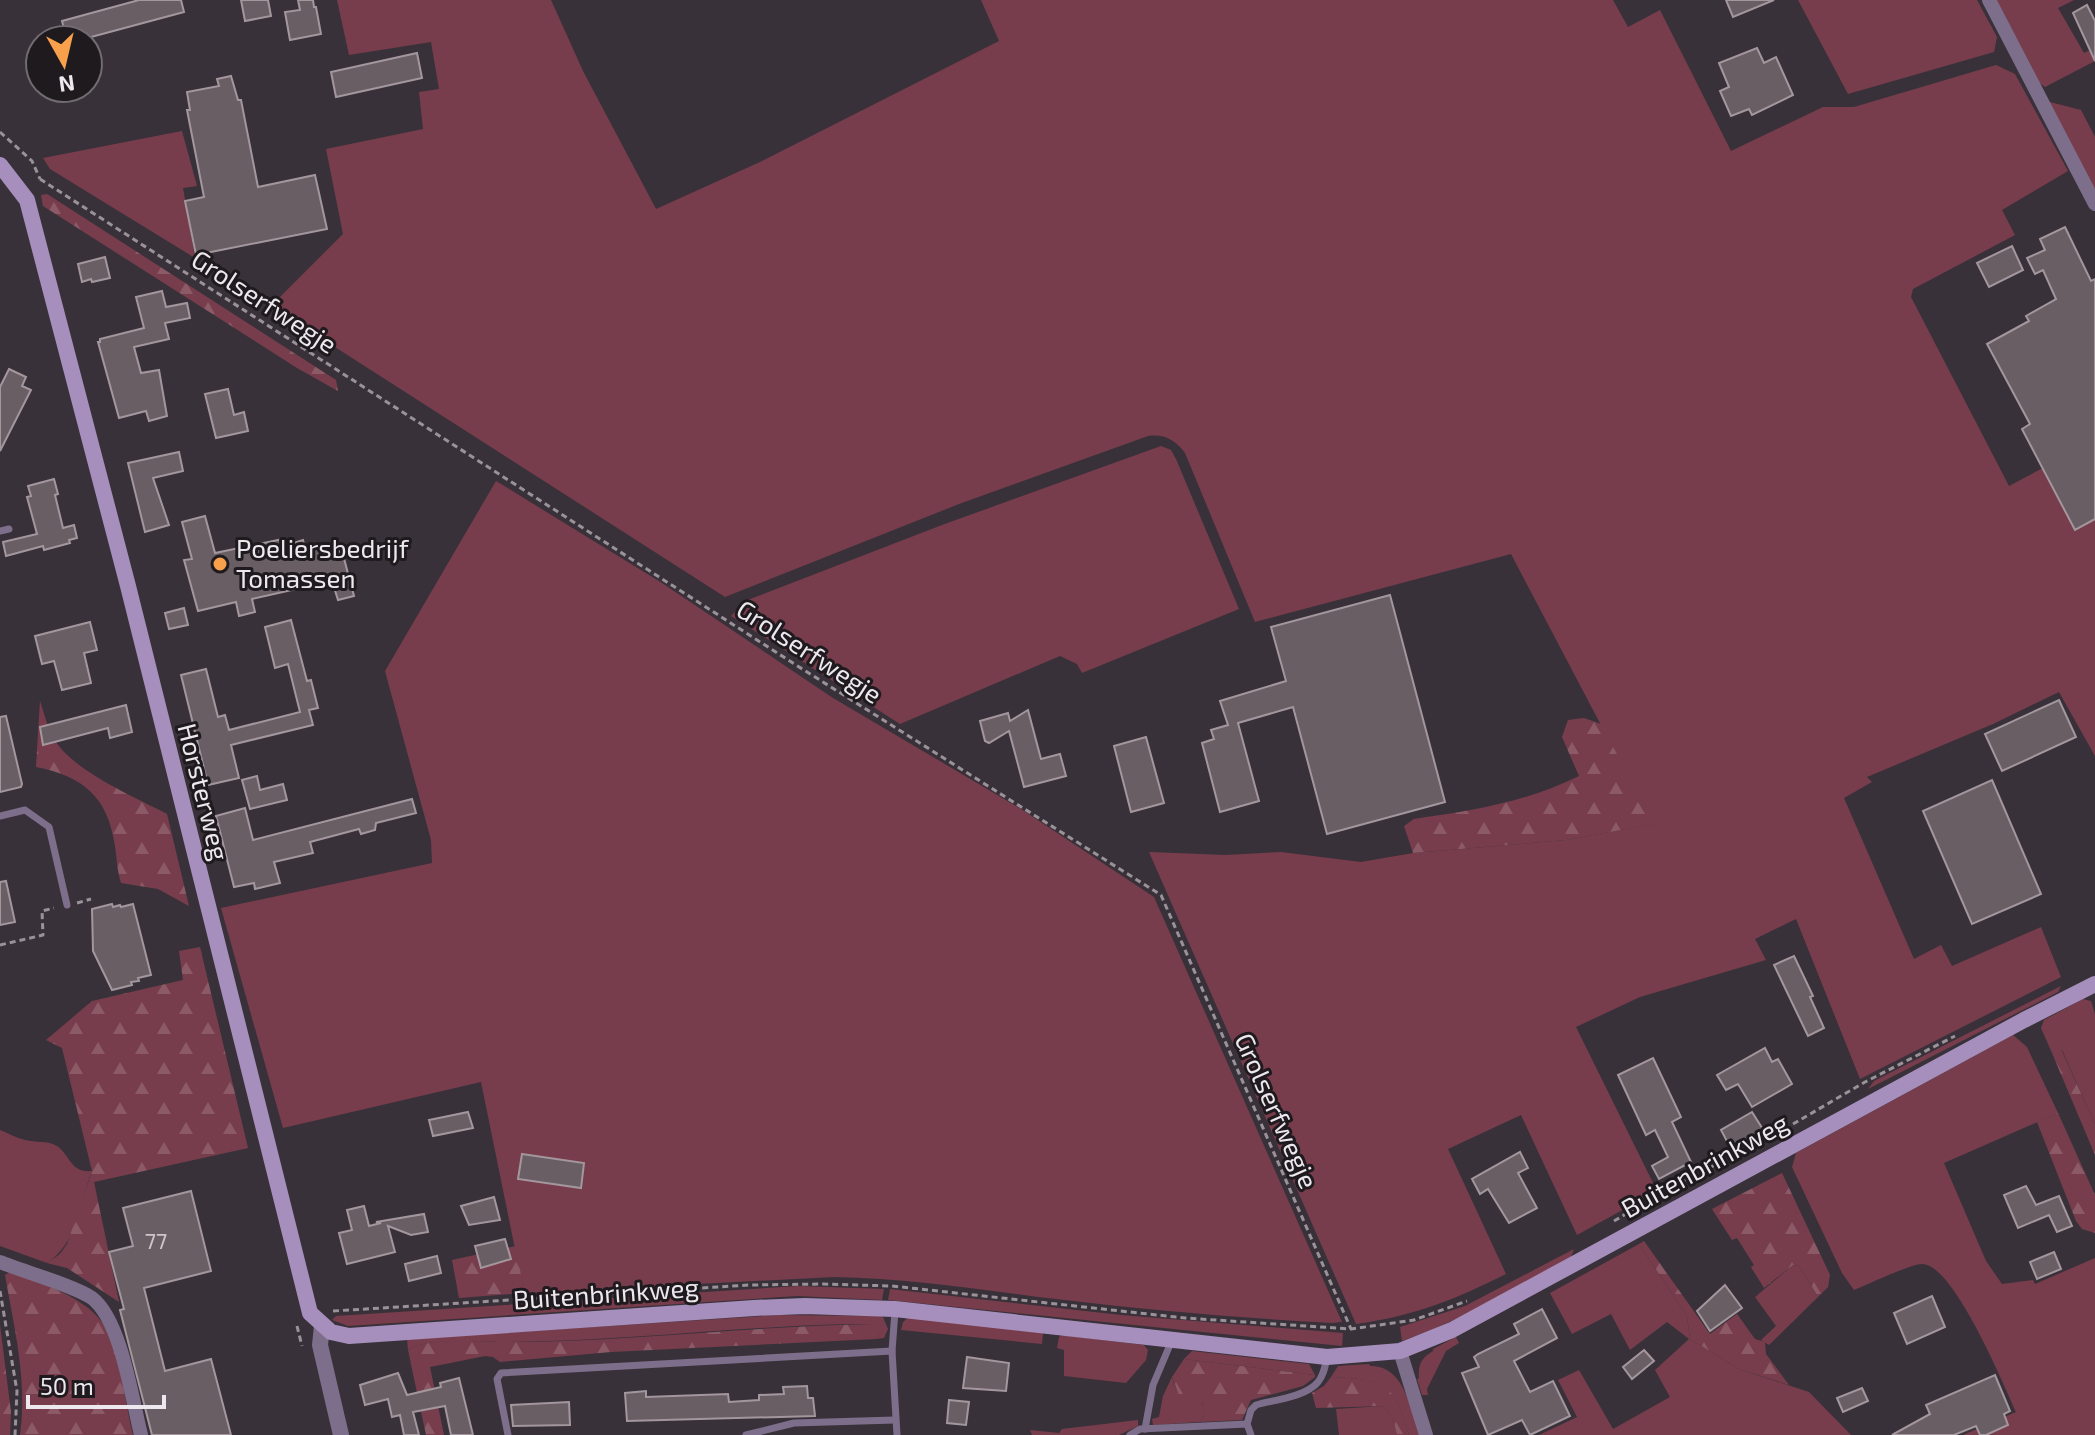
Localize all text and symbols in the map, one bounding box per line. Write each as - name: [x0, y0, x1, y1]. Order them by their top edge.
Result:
- north arrow: [24, 24, 104, 104]
- text: N: [57, 71, 77, 99]
- street label: Grolserfwegje: [186, 242, 343, 359]
- place label: Poeliersbedrijf Tomassen: [236, 532, 410, 593]
- marker: Poeliersbedrijf Tomassen: [211, 555, 229, 573]
- street label: Grolserfwegje: [731, 592, 888, 709]
- street label: Horsterweg: [172, 720, 236, 863]
- street label: Grolserfwegje: [1229, 1028, 1325, 1193]
- street label: Buitenbrinkweg: [1615, 1106, 1793, 1223]
- house number: 77: [145, 1227, 167, 1253]
- street label: Buitenbrinkweg: [512, 1271, 700, 1314]
- scale bar: [28, 1359, 164, 1409]
- text: 50 m: [40, 1371, 94, 1400]

